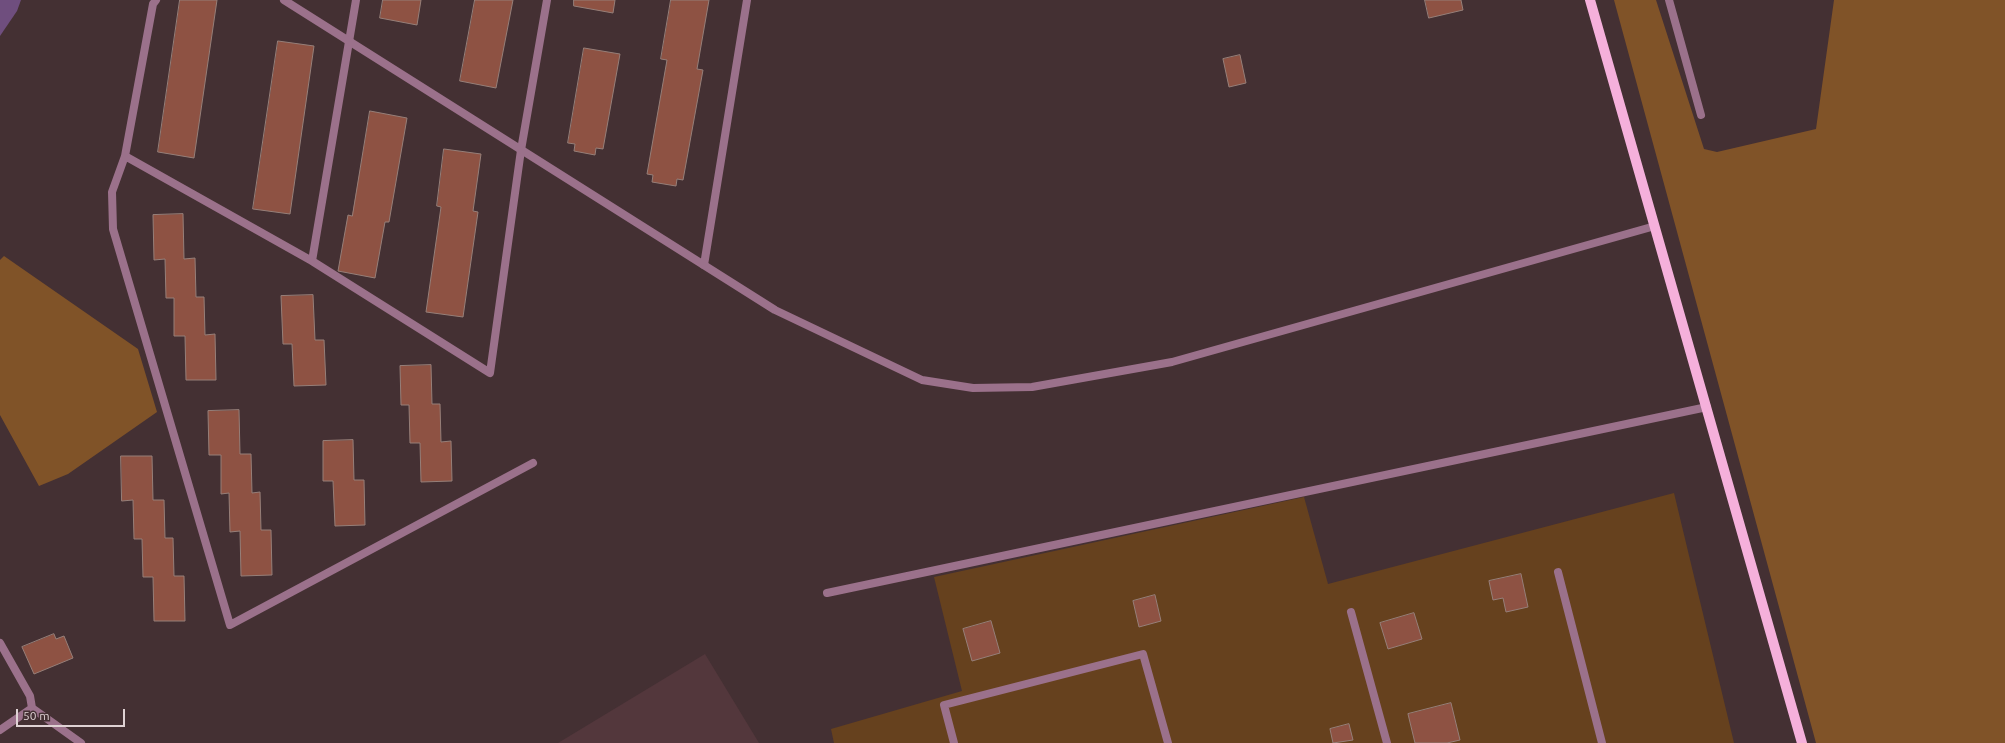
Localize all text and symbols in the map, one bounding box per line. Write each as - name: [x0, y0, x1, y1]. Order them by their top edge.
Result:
- scale bar: [18, 701, 127, 727]
- text: 50 m: [23, 709, 50, 722]

